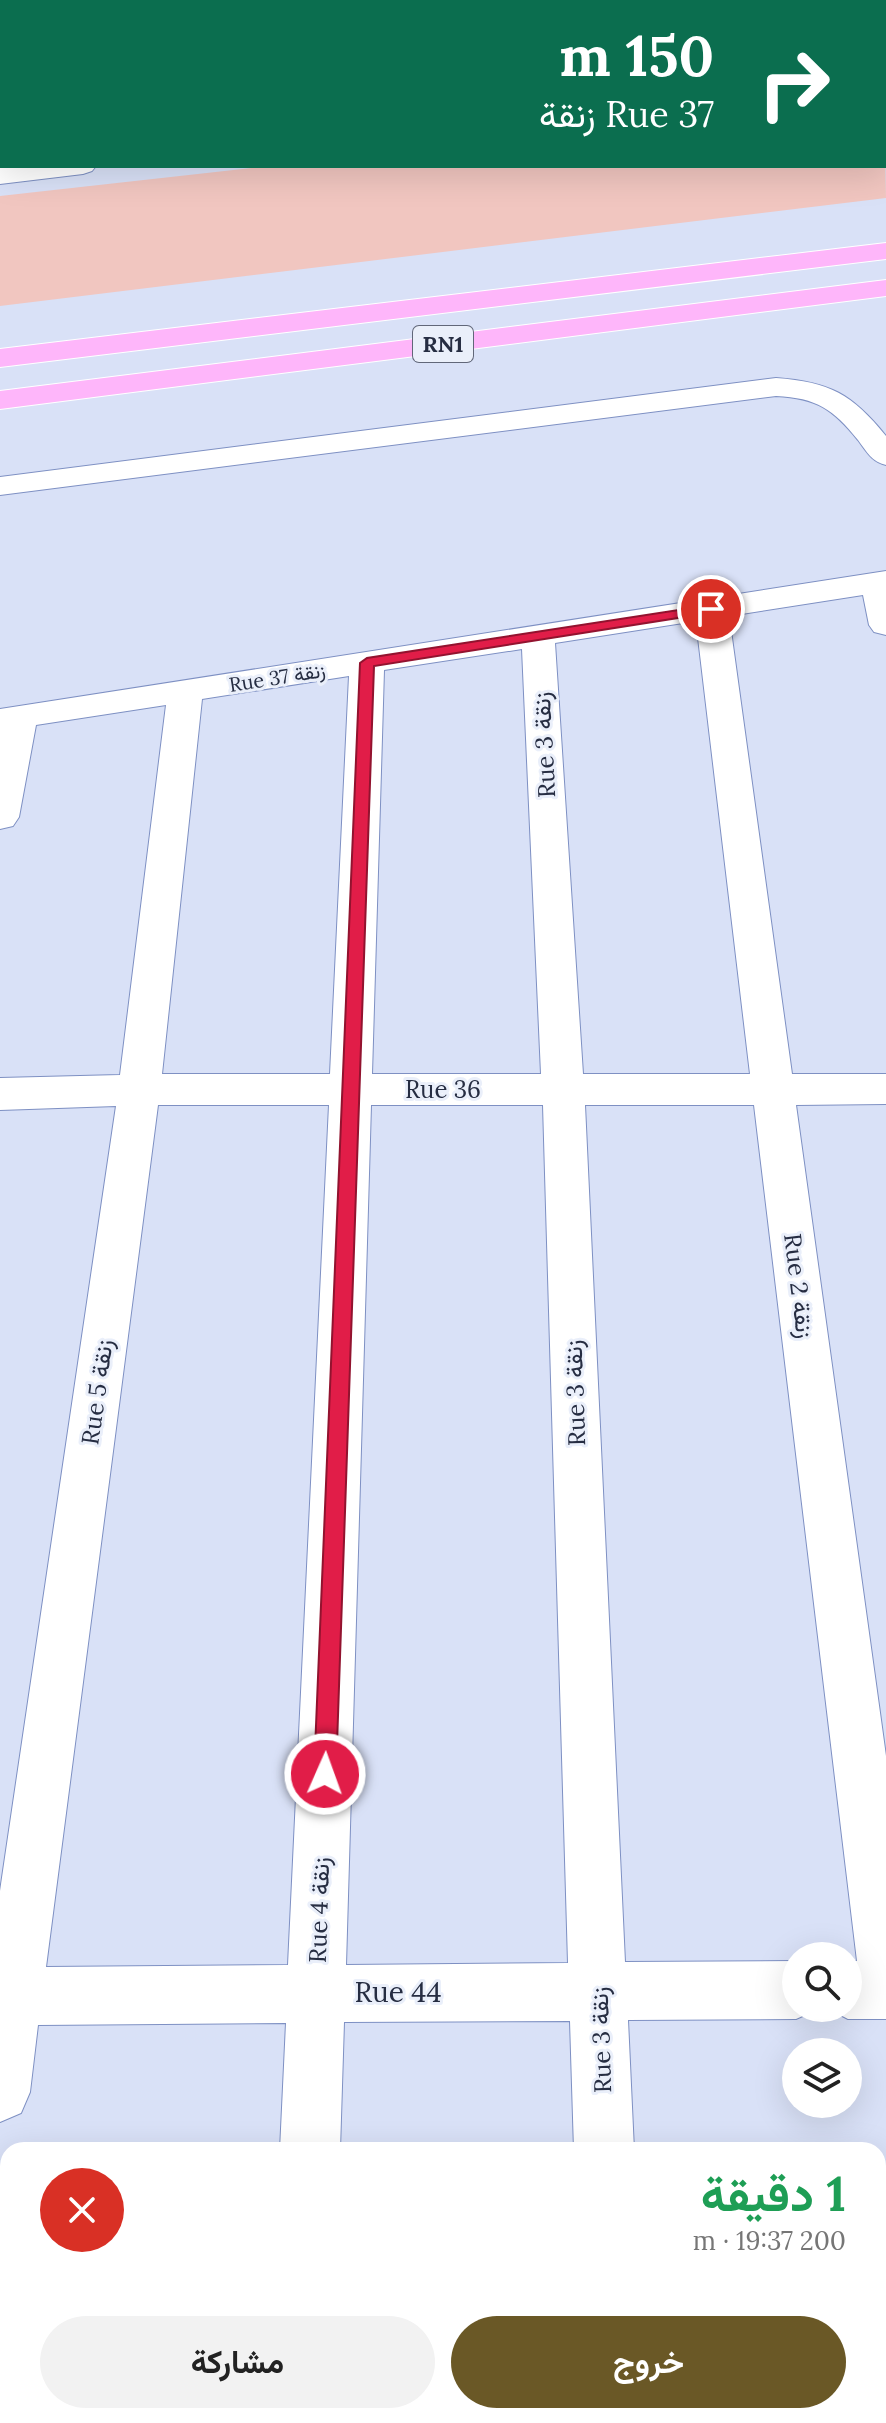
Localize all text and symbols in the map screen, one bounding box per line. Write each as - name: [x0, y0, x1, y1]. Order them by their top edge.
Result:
- text: 150 m: [559, 20, 714, 91]
- icon: right: [742, 32, 846, 136]
- text: Rue 37 زنقة: [539, 91, 714, 137]
- road number: RN1: [413, 326, 473, 362]
- pin: [677, 575, 745, 643]
- icon: arrive: [689, 587, 733, 631]
- street label: Rue 37 زنقة: [227, 657, 327, 698]
- street label: Rue 3 زنقة: [526, 691, 562, 799]
- street label: Rue 36: [405, 1074, 481, 1105]
- street label: Rue 2 زنقة: [777, 1232, 821, 1340]
- street label: Rue 5 زنقة: [74, 1337, 120, 1447]
- street label: Rue 3 زنقة: [558, 1339, 592, 1447]
- position arrow: [283, 1732, 367, 1816]
- street label: Rue 4 زنقة: [302, 1857, 336, 1963]
- map controls: [782, 1942, 862, 2118]
- button: search: [782, 1942, 862, 2022]
- street label: Rue 44: [354, 1974, 442, 2010]
- street label: Rue 3 زنقة: [584, 1986, 618, 2094]
- button: layers: [782, 2038, 862, 2118]
- text: 1 دقيقة: [701, 2163, 846, 2224]
- button: close: [40, 2168, 124, 2252]
- text: 200 m · 19:37: [693, 2224, 846, 2257]
- button: مشاركة: [40, 2316, 435, 2408]
- button: خروج: [451, 2316, 846, 2408]

